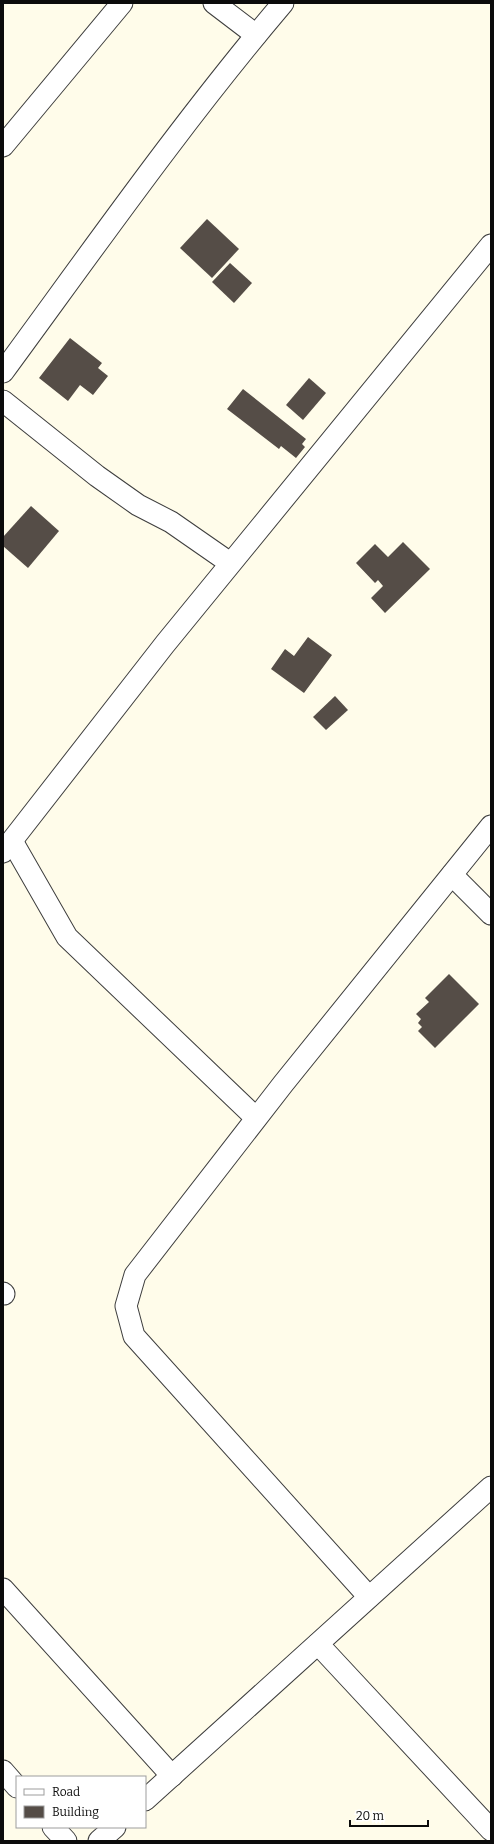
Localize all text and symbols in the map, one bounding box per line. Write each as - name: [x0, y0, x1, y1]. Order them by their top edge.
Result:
- legend: [16, 1776, 146, 1828]
- text: Road: [52, 1785, 80, 1799]
- scale bar: [350, 1802, 428, 1828]
- text: Building: [52, 1805, 99, 1819]
- text: 20 m: [356, 1809, 385, 1823]

